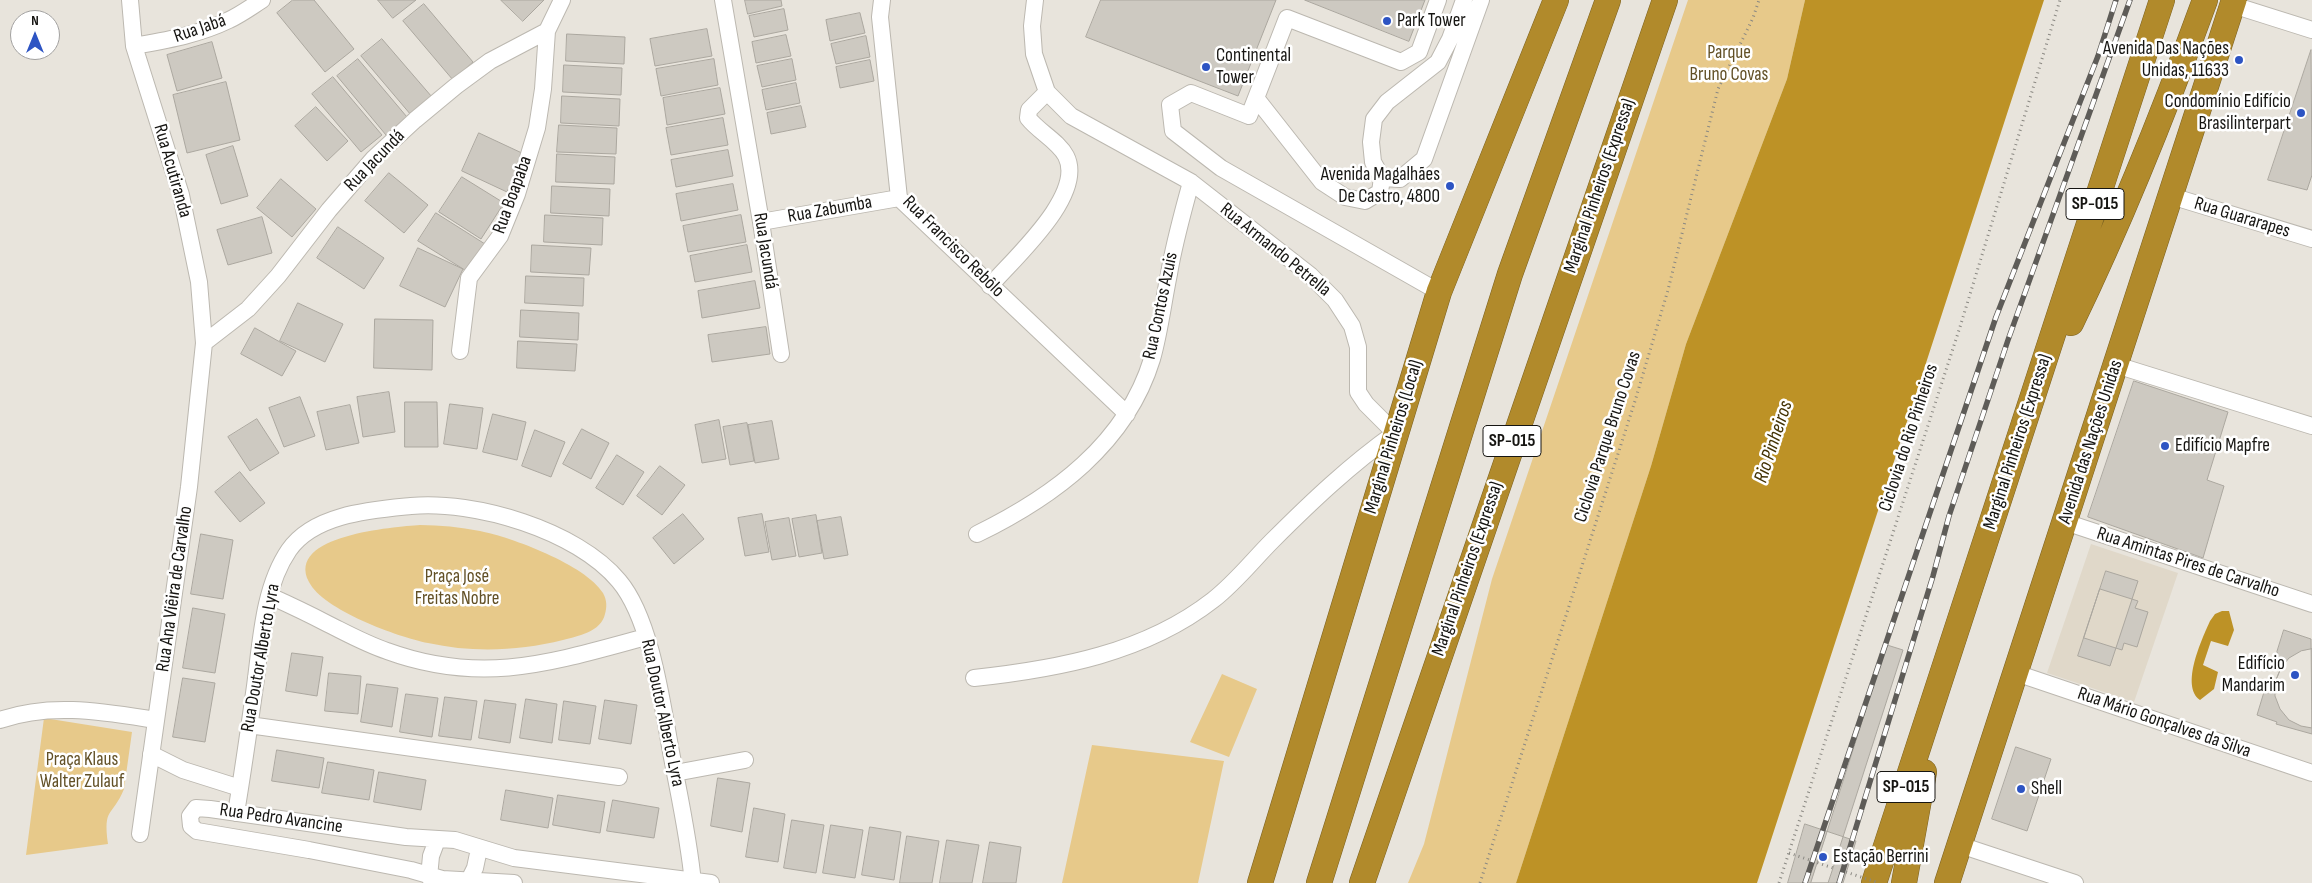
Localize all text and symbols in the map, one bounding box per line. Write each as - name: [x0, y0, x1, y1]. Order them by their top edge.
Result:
- north arrow: [10, 10, 60, 60]
- street label: Rua Jabá: [171, 10, 229, 48]
- place label: Park Tower: [1397, 10, 1466, 32]
- text: N: [31, 12, 39, 29]
- marker: Park Tower: [1381, 15, 1393, 27]
- place label: Avenida Das Nações Unidas, 11633: [2103, 38, 2229, 82]
- park label: Parque Bruno Covas: [1690, 42, 1768, 86]
- place label: Continental Tower: [1216, 45, 1291, 89]
- marker: Avenida Das Nações Unidas, 11633: [2233, 54, 2245, 66]
- marker: Continental Tower: [1200, 61, 1212, 73]
- place label: Condomínio Edifício Brasilinterpart: [2165, 91, 2291, 135]
- street label: Marginal Pinheiros (Expressa): [1559, 96, 1641, 276]
- marker: Condomínio Edifício Brasilinterpart: [2295, 107, 2307, 119]
- street label: Rua Acutiranda: [148, 122, 196, 220]
- street label: Rua Jacundá: [340, 125, 410, 197]
- street label: Rua Boapaba: [488, 153, 538, 237]
- place label: Avenida Magalhães De Castro, 4800: [1321, 164, 1440, 208]
- marker: Avenida Magalhães De Castro, 4800: [1444, 180, 1456, 192]
- road number: SP-015: [2066, 188, 2124, 220]
- street label: Rua Zabumba: [786, 191, 874, 229]
- street label: Rua Francisco Rebôlo: [897, 191, 1009, 303]
- street label: Rua Guararapes: [2191, 193, 2293, 243]
- street label: Rua Armando Petrella: [1215, 198, 1335, 302]
- street label: Rua Jacundá: [748, 211, 782, 291]
- street label: Rua Contos Azuis: [1139, 250, 1183, 362]
- street label: Ciclovia Parque Bruno Covas: [1570, 349, 1646, 525]
- street label: Marginal Pinheiros (Expressa): [1979, 351, 2057, 533]
- street label: Marginal Pinheiros (Local): [1360, 357, 1428, 517]
- street label: Avenida das Nações Unidas: [2054, 357, 2128, 527]
- street label: Ciclovia do Rio Pinheiros: [1874, 361, 1944, 515]
- water label: Rio Pinheiros: [1750, 398, 1798, 486]
- road number: SP-015: [1483, 426, 1541, 456]
- place label: Edifício Mapfre: [2175, 435, 2270, 457]
- marker: Edifício Mapfre: [2159, 440, 2171, 452]
- street label: Marginal Pinheiros (Expressa): [1427, 479, 1509, 659]
- street label: Rua Ana Viêira de Carvalho: [152, 505, 198, 673]
- street label: Rua Amintas Pires de Carvalho: [2094, 523, 2282, 603]
- park label: Praça José Freitas Nobre: [415, 566, 499, 610]
- street label: Rua Doutor Alberto Lyra: [237, 582, 285, 734]
- street label: Rua Doutor Alberto Lyra: [635, 637, 689, 789]
- place label: Edifício Mandarim: [2222, 653, 2285, 697]
- marker: Edifício Mandarim: [2289, 669, 2301, 681]
- street label: Rua Mário Gonçalves da Silva: [2074, 683, 2254, 763]
- park label: Praça Klaus Walter Zulauf: [40, 749, 124, 793]
- road number: SP-015: [1877, 772, 1935, 802]
- place label: Shell: [2031, 778, 2062, 800]
- marker: Shell: [2015, 783, 2027, 795]
- street label: Rua Pedro Avancine: [218, 799, 344, 839]
- place label: Estação Berrini: [1833, 846, 1928, 868]
- marker: Estação Berrini: [1817, 851, 1829, 863]

